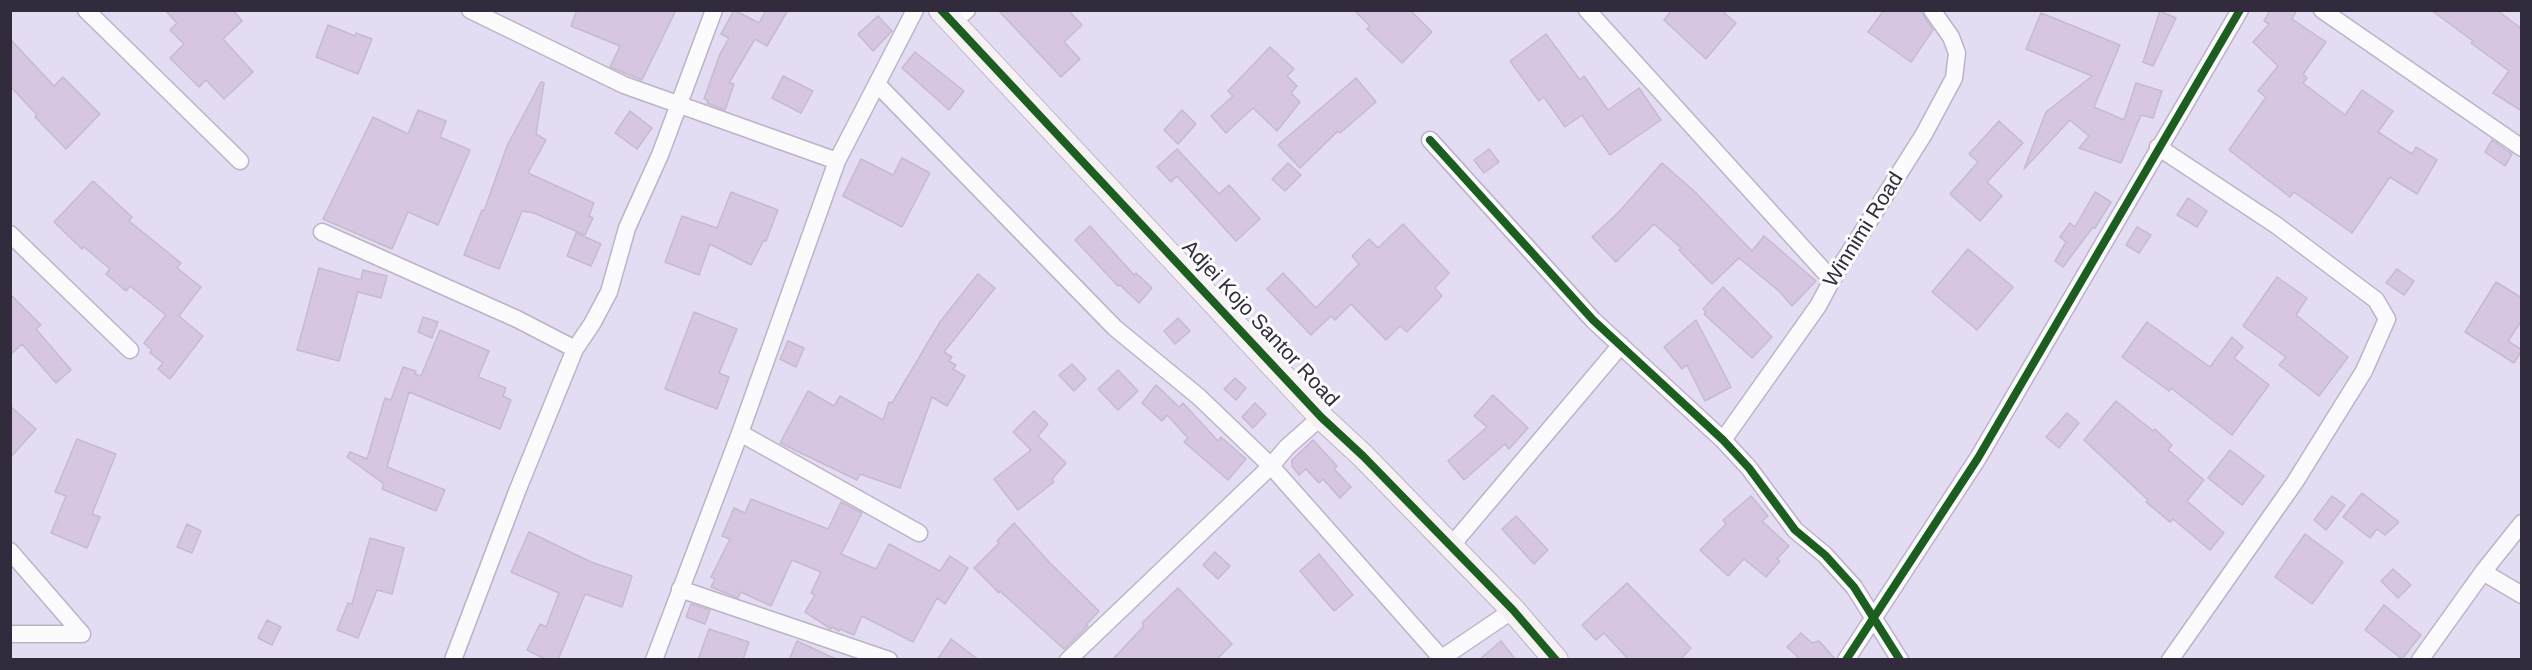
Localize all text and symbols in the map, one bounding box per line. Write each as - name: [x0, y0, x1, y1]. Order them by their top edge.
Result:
- street label: Winnimi Road: [1819, 168, 1909, 292]
- street label: Adjei Kojo Santor Road: [1176, 236, 1344, 412]

